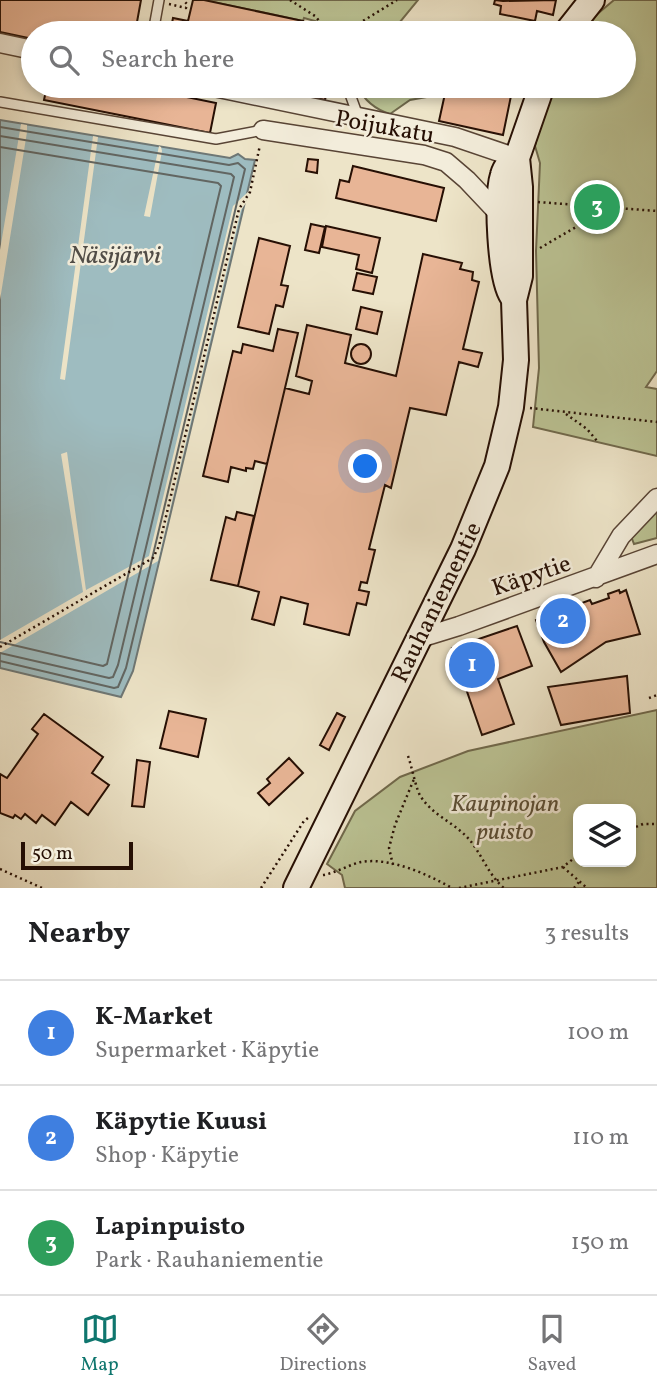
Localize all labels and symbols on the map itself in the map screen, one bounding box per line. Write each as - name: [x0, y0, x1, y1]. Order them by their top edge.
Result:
- street label: Poijukatu: [332, 103, 437, 153]
- pin: 3: [574, 181, 620, 233]
- water label: Näsijärvi: [69, 238, 161, 274]
- your location: [348, 449, 382, 483]
- street label: Rauhaniementie: [384, 517, 491, 689]
- street label: Käpytie: [487, 548, 576, 606]
- pin: 2: [540, 595, 586, 647]
- pin: 1: [449, 639, 495, 691]
- park label: Kaupinojan puisto: [451, 788, 559, 850]
- scale bar: [21, 839, 133, 871]

